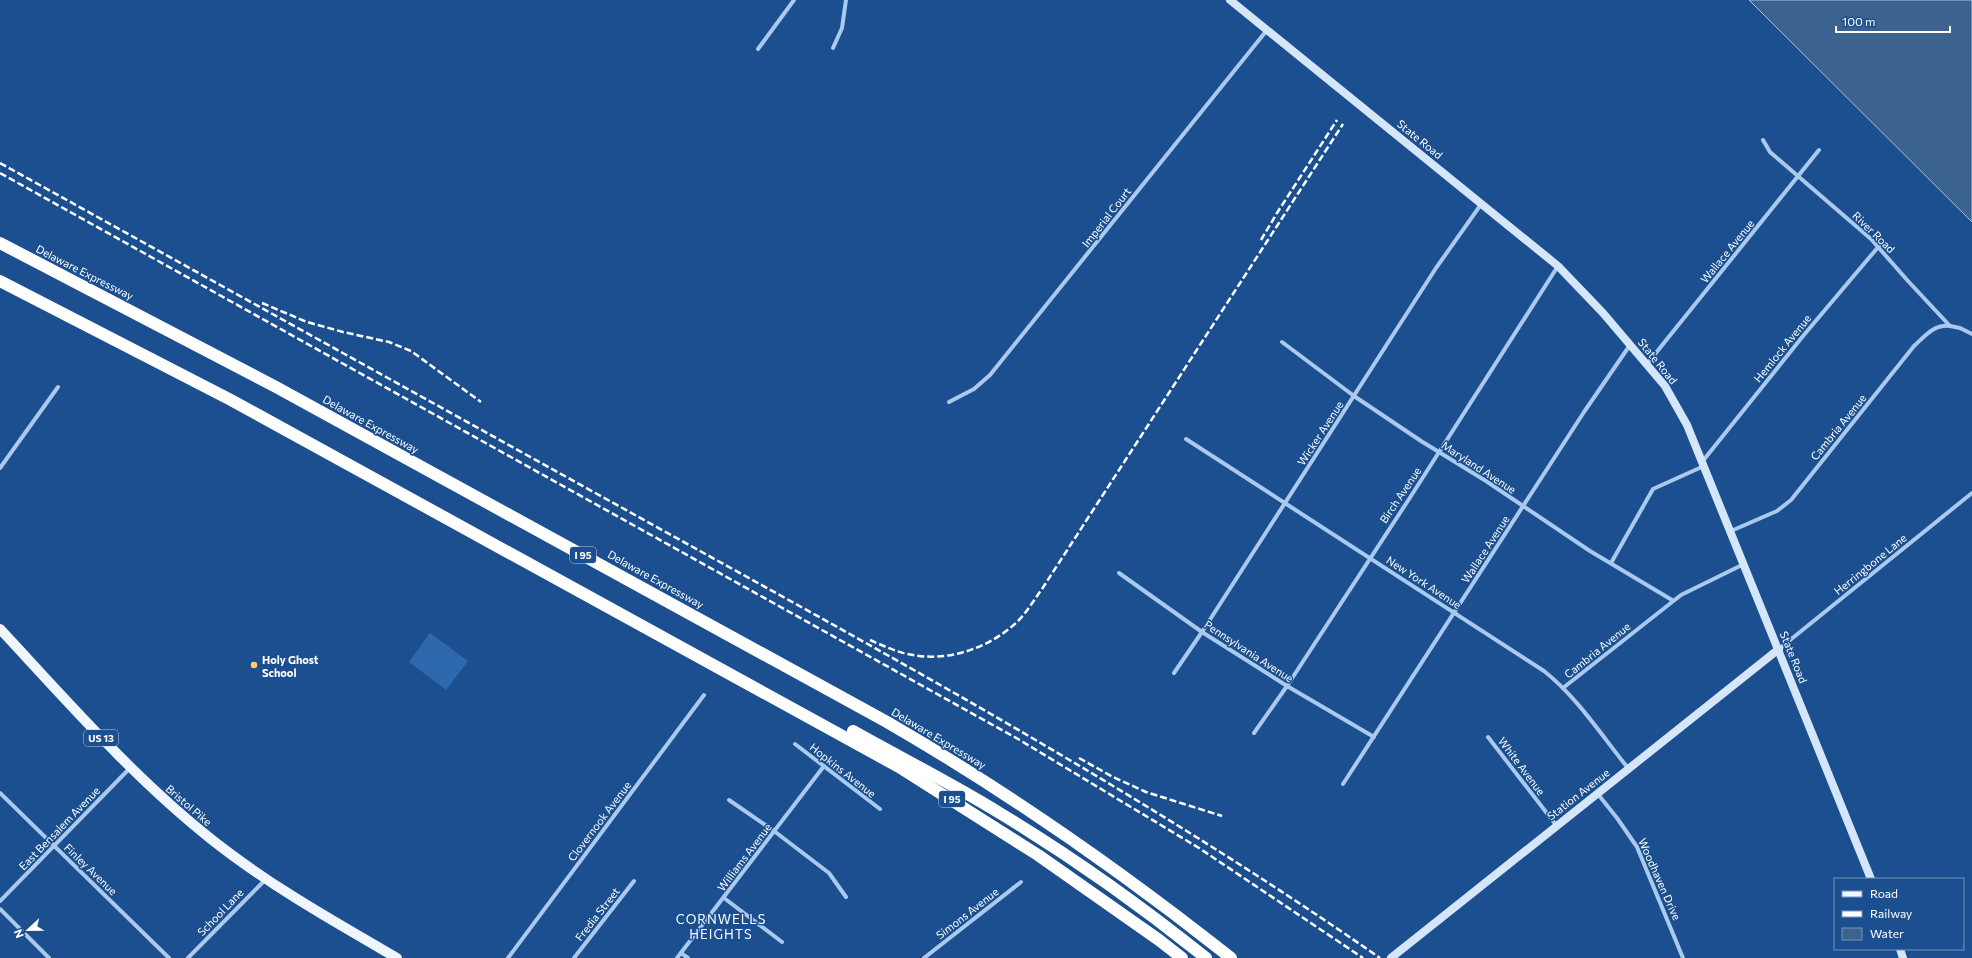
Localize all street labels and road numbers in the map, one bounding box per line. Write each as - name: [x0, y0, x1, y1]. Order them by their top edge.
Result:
- street label: State Road: [1395, 117, 1445, 161]
- street label: Imperial Court: [1079, 184, 1134, 249]
- street label: River Road: [1850, 209, 1898, 255]
- street label: Wallace Avenue: [1697, 217, 1757, 285]
- street label: Delaware Expressway: [34, 242, 136, 302]
- street label: Hemlock Avenue: [1751, 311, 1813, 384]
- street label: State Road: [1636, 336, 1680, 386]
- street label: Cambria Avenue: [1807, 391, 1869, 463]
- street label: Delaware Expressway: [321, 392, 422, 456]
- street label: Wicker Avenue: [1294, 398, 1346, 468]
- street label: Maryland Avenue: [1439, 438, 1519, 496]
- street label: Birch Avenue: [1377, 464, 1424, 525]
- street label: Wallace Avenue: [1458, 513, 1512, 585]
- street label: Herringbone Lane: [1831, 531, 1909, 597]
- road number: I 95: [570, 547, 596, 563]
- street label: Delaware Expressway: [606, 547, 707, 611]
- street label: New York Avenue: [1384, 553, 1464, 611]
- street label: Pennsylvania Avenue: [1202, 617, 1296, 685]
- street label: Cambria Avenue: [1561, 619, 1633, 681]
- street label: State Road: [1778, 629, 1810, 685]
- street label: Delaware Expressway: [889, 705, 989, 771]
- road number: US 13: [84, 730, 118, 746]
- street label: White Avenue: [1496, 734, 1548, 798]
- street label: Hopkins Avenue: [807, 740, 879, 800]
- street label: Station Avenue: [1544, 765, 1612, 822]
- street label: Clovernook Avenue: [565, 778, 633, 863]
- street label: Bristol Pike: [163, 782, 215, 829]
- street label: East Bensalem Avenue: [16, 783, 102, 872]
- road number: I 95: [939, 791, 965, 807]
- street label: Williams Avenue: [714, 820, 774, 893]
- street label: Woodhaven Drive: [1636, 836, 1684, 922]
- street label: Finley Avenue: [62, 841, 120, 898]
- street label: Fredia Street: [572, 884, 622, 943]
- street label: Simons Avenue: [933, 885, 1001, 941]
- street label: School Lane: [194, 886, 246, 938]

